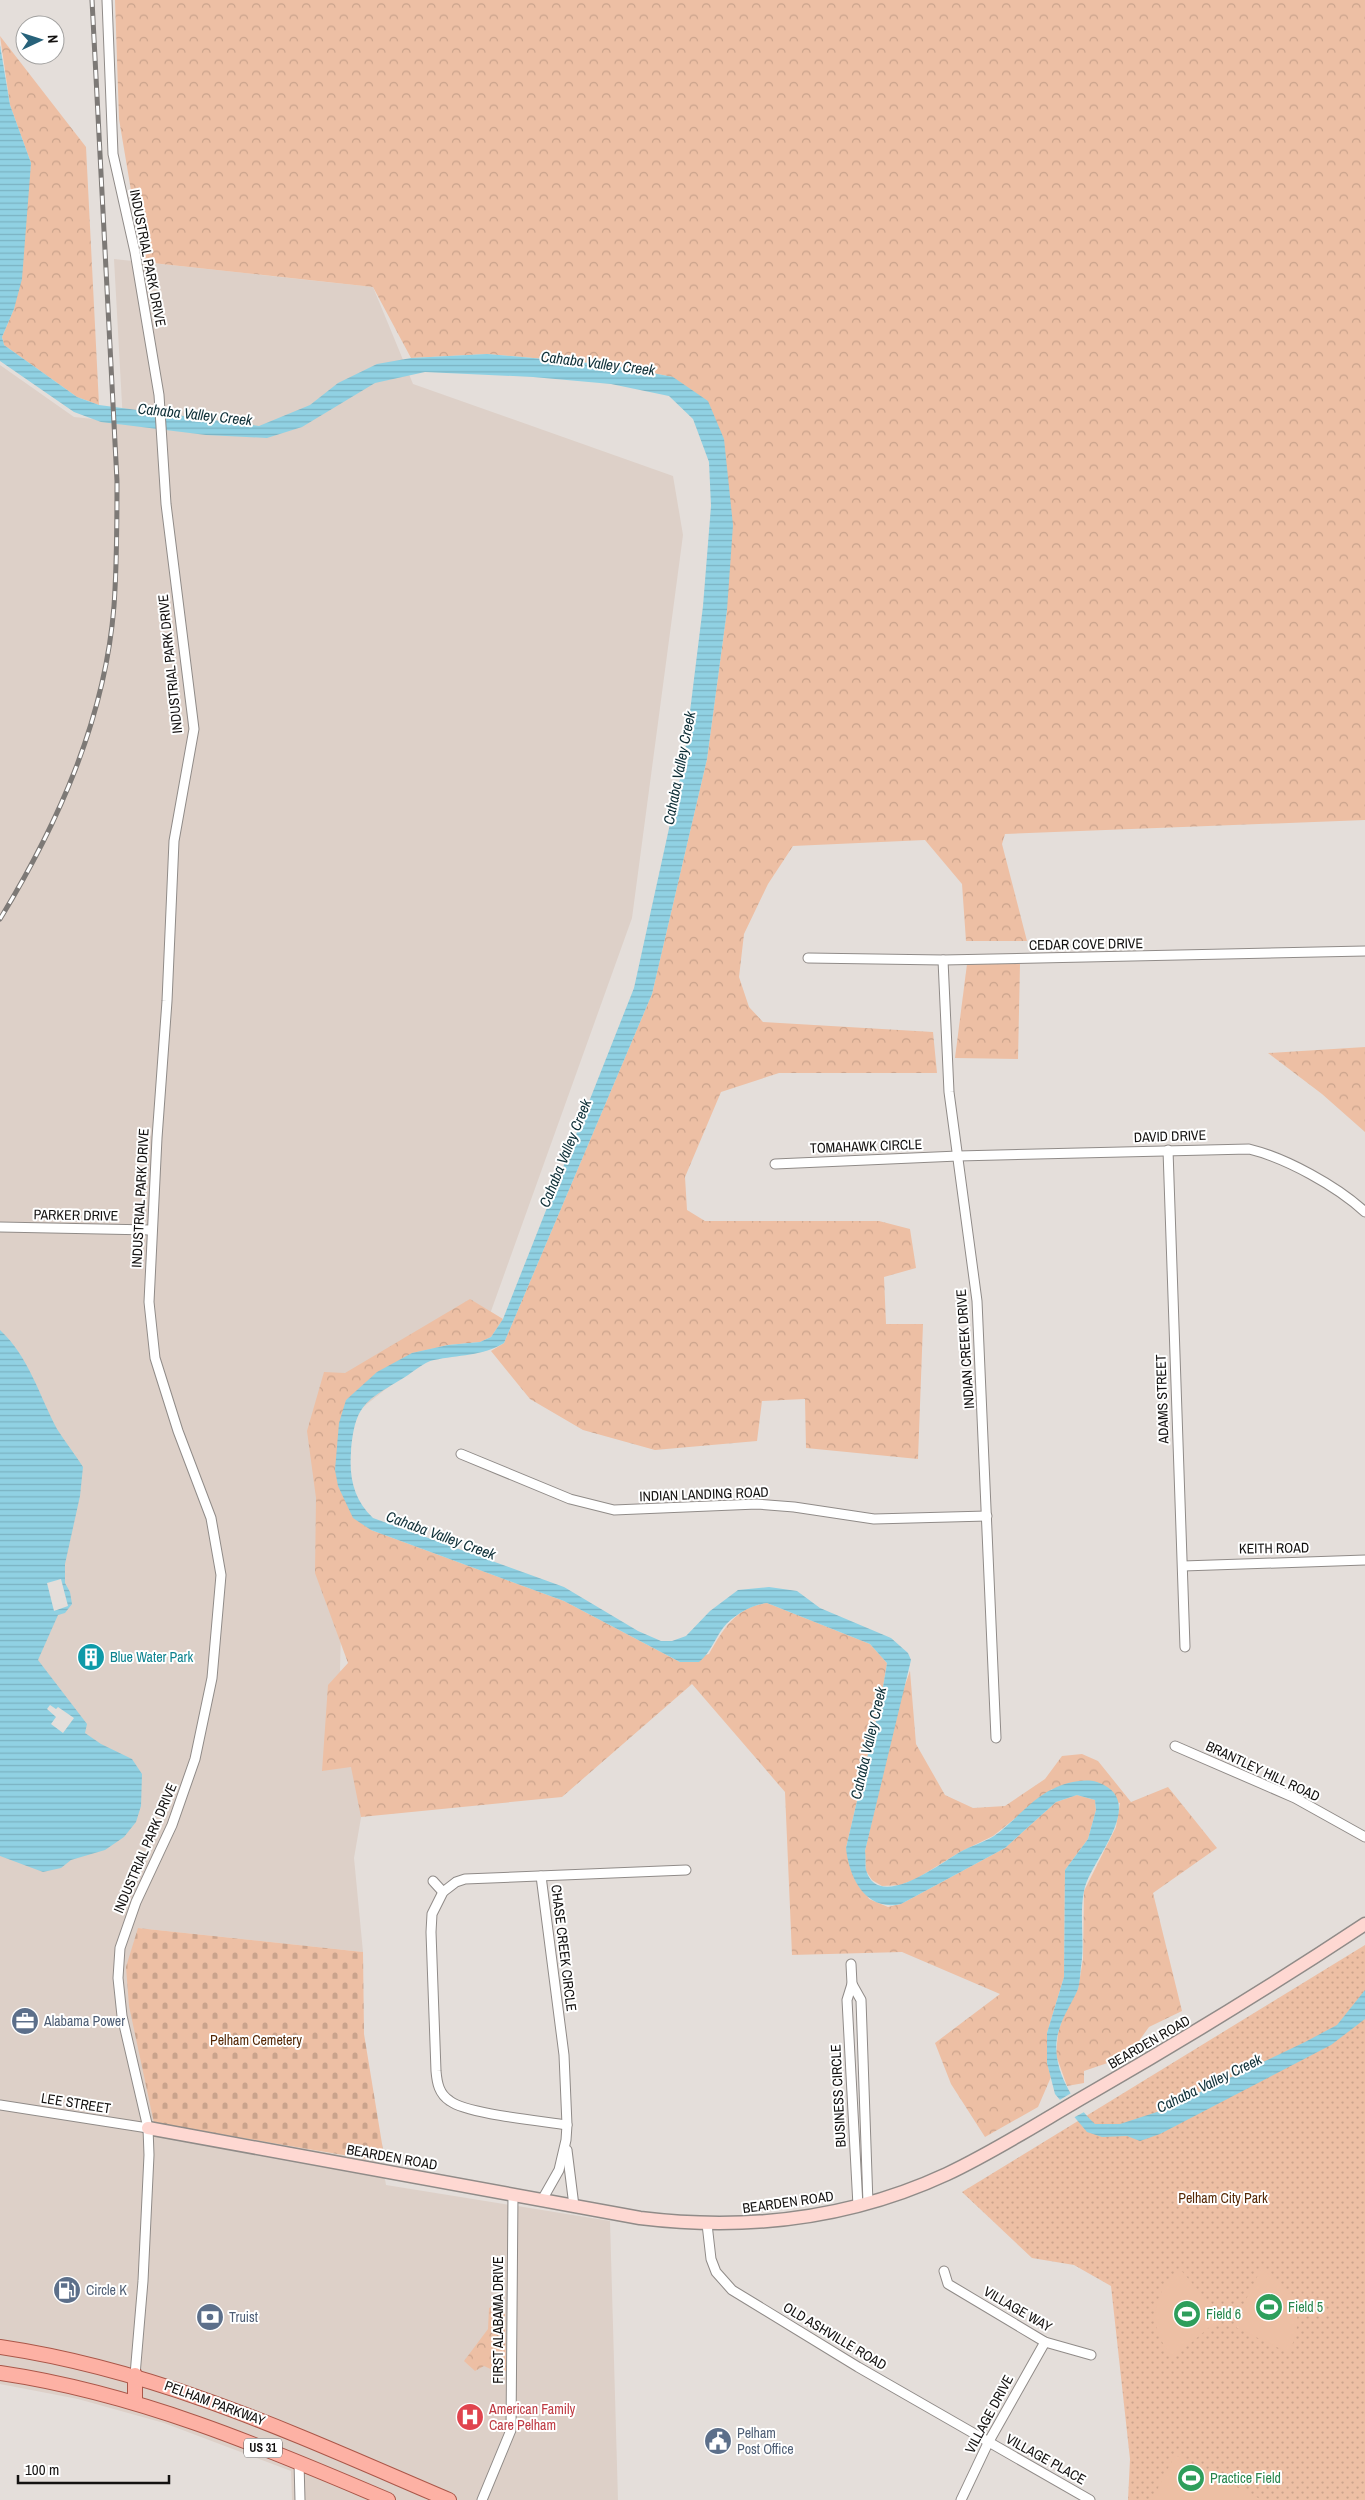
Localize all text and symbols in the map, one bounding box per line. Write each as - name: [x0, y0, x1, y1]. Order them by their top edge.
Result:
- north arrow: [15, 15, 65, 65]
- text: N: [44, 34, 62, 44]
- street label: INDUSTRIAL PARK DRIVE: [126, 188, 170, 328]
- water label: Cahaba Valley Creek: [540, 346, 657, 381]
- water label: Cahaba Valley Creek: [137, 398, 254, 431]
- street label: INDUSTRIAL PARK DRIVE: [154, 594, 186, 734]
- water label: Cahaba Valley Creek: [658, 709, 700, 827]
- street label: CEDAR COVE DRIVE: [1029, 934, 1143, 954]
- water label: Cahaba Valley Creek: [534, 1095, 597, 1210]
- street label: DAVID DRIVE: [1133, 1126, 1207, 1146]
- street label: INDUSTRIAL PARK DRIVE: [127, 1128, 153, 1268]
- street label: TOMAHAWK CIRCLE: [810, 1135, 922, 1157]
- street label: PARKER DRIVE: [34, 1205, 118, 1225]
- street label: INDIAN CREEK DRIVE: [952, 1289, 978, 1409]
- street label: ADAMS STREET: [1151, 1354, 1173, 1445]
- street label: INDIAN LANDING ROAD: [639, 1483, 769, 1505]
- water label: Cahaba Valley Creek: [383, 1505, 499, 1565]
- street label: KEITH ROAD: [1239, 1538, 1309, 1558]
- building icon: Blue Water Park: [76, 1642, 106, 1672]
- place label: Blue Water Park: [110, 1648, 193, 1666]
- water label: Cahaba Valley Creek: [845, 1684, 891, 1801]
- street label: BRANTLEY HILL ROAD: [1203, 1737, 1323, 1805]
- street label: INDUSTRIAL PARK DRIVE: [109, 1780, 181, 1916]
- street label: CHASE CREEK CIRCLE: [547, 1884, 581, 2012]
- office icon: Alabama Power: [10, 2006, 40, 2036]
- street label: BEARDEN ROAD: [1105, 2011, 1193, 2073]
- place label: Alabama Power: [43, 2012, 125, 2030]
- park label: Pelham Cemetery: [210, 2031, 302, 2049]
- street label: BUSINESS CIRCLE: [826, 2044, 850, 2148]
- water label: Cahaba Valley Creek: [1153, 2048, 1266, 2118]
- street label: LEE STREET: [40, 2089, 112, 2117]
- street label: BEARDEN ROAD: [345, 2140, 439, 2174]
- street label: BEARDEN ROAD: [741, 2187, 835, 2217]
- park label: Pelham City Park: [1178, 2189, 1268, 2207]
- street label: FIRST ALABAMA DRIVE: [489, 2256, 507, 2384]
- fuel station icon: Circle K: [52, 2275, 82, 2305]
- place label: Circle K: [86, 2281, 127, 2299]
- street label: VILLAGE WAY: [981, 2282, 1056, 2336]
- sports icon: Field 5: [1254, 2292, 1284, 2322]
- street label: OLD ASHVILLE ROAD: [780, 2298, 890, 2374]
- place label: Field 5: [1288, 2298, 1323, 2316]
- sports icon: Field 6: [1172, 2299, 1202, 2329]
- bank icon: Truist: [195, 2302, 225, 2332]
- place label: Field 6: [1206, 2305, 1241, 2323]
- place label: Truist: [229, 2308, 258, 2326]
- street label: VILLAGE DRIVE: [961, 2372, 1017, 2456]
- street label: PELHAM PARKWAY: [162, 2376, 268, 2430]
- place label: American Family Care Pelham: [488, 2400, 575, 2434]
- hospital icon: American Family Care Pelham: [455, 2402, 485, 2432]
- place label: Pelham Post Office: [737, 2424, 794, 2458]
- public building icon: Pelham Post Office: [703, 2426, 733, 2456]
- street label: VILLAGE PLACE: [1003, 2430, 1089, 2488]
- road number: US 31: [244, 2438, 282, 2458]
- scale bar: [18, 2452, 169, 2484]
- text: 100 m: [25, 2459, 59, 2480]
- sports icon: Practice Field: [1176, 2463, 1206, 2493]
- place label: Practice Field: [1210, 2469, 1281, 2487]

